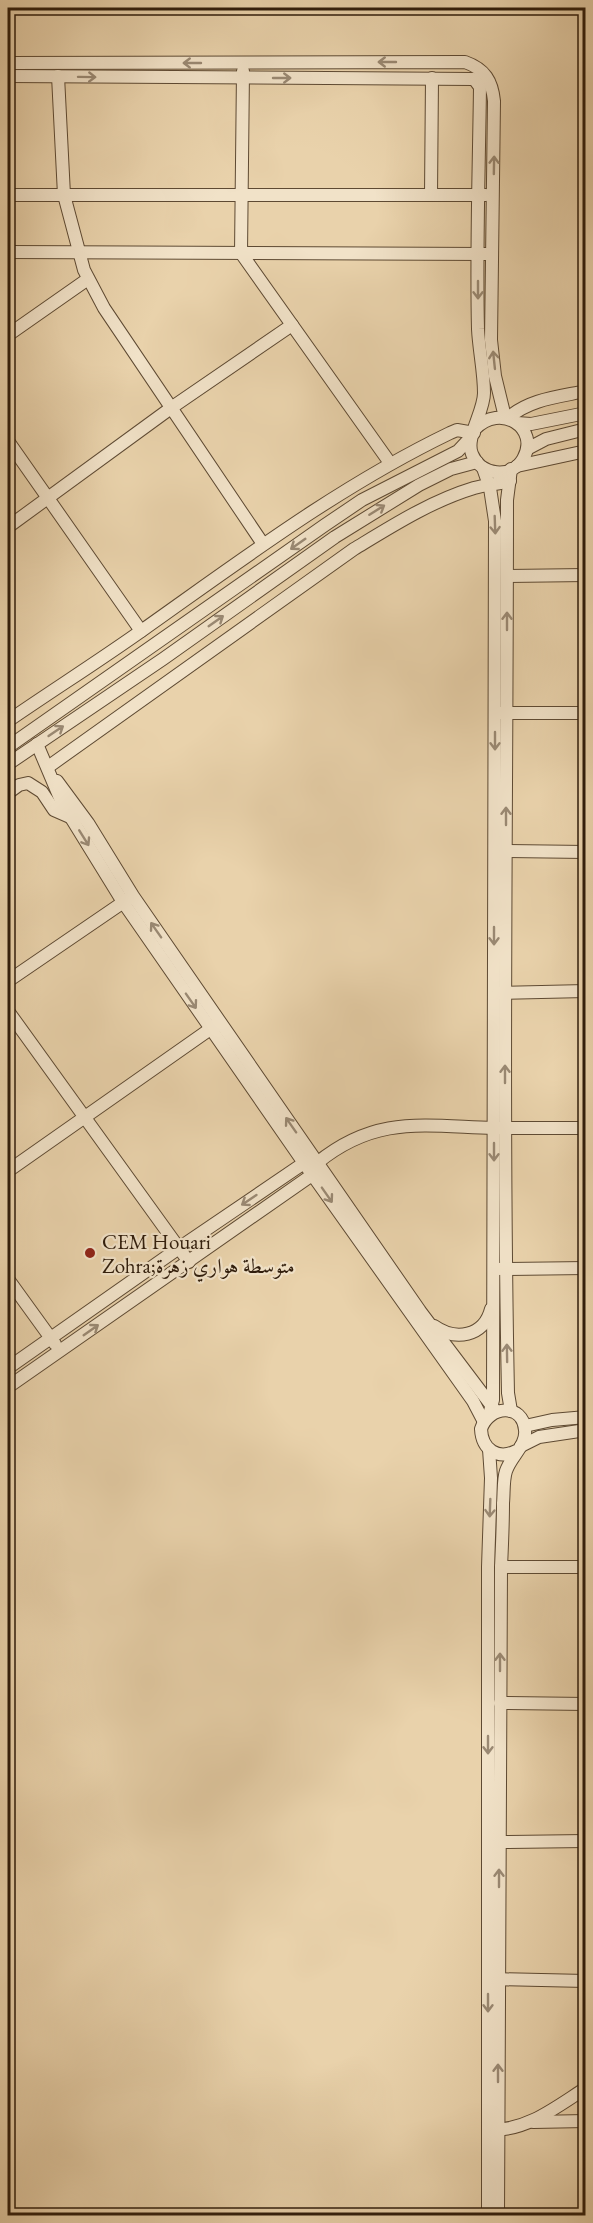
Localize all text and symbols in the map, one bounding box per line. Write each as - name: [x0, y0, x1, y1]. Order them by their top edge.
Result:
- one-way arrow: [378, 56, 398, 68]
- one-way arrow: [183, 57, 203, 69]
- one-way arrow: [76, 71, 96, 83]
- one-way arrow: [271, 72, 291, 84]
- one-way arrow: [488, 156, 500, 176]
- one-way arrow: [472, 279, 484, 299]
- one-way arrow: [488, 351, 499, 371]
- one-way arrow: [368, 504, 385, 516]
- one-way arrow: [489, 515, 500, 534]
- one-way arrow: [290, 538, 306, 550]
- one-way arrow: [501, 611, 513, 631]
- one-way arrow: [208, 615, 224, 627]
- one-way arrow: [47, 725, 63, 737]
- one-way arrow: [489, 730, 501, 750]
- one-way arrow: [500, 806, 512, 826]
- one-way arrow: [78, 829, 90, 846]
- one-way arrow: [150, 922, 162, 938]
- one-way arrow: [488, 925, 500, 945]
- one-way arrow: [185, 992, 197, 1008]
- one-way arrow: [500, 1064, 511, 1084]
- one-way arrow: [285, 1117, 297, 1133]
- one-way arrow: [488, 1141, 500, 1161]
- one-way arrow: [320, 1187, 333, 1203]
- one-way arrow: [241, 1194, 258, 1206]
- place label: CEM Houari Zohra;متوسطة هواري زهرة: [102, 1228, 295, 1282]
- marker: CEM Houari Zohra;متوسطة هواري زهرة: [83, 1246, 97, 1260]
- one-way arrow: [82, 1324, 98, 1336]
- one-way arrow: [501, 1343, 513, 1363]
- one-way arrow: [485, 1497, 496, 1517]
- one-way arrow: [494, 1653, 506, 1673]
- one-way arrow: [482, 1734, 494, 1754]
- one-way arrow: [493, 1869, 505, 1889]
- one-way arrow: [482, 1992, 494, 2012]
- one-way arrow: [493, 2064, 504, 2084]

